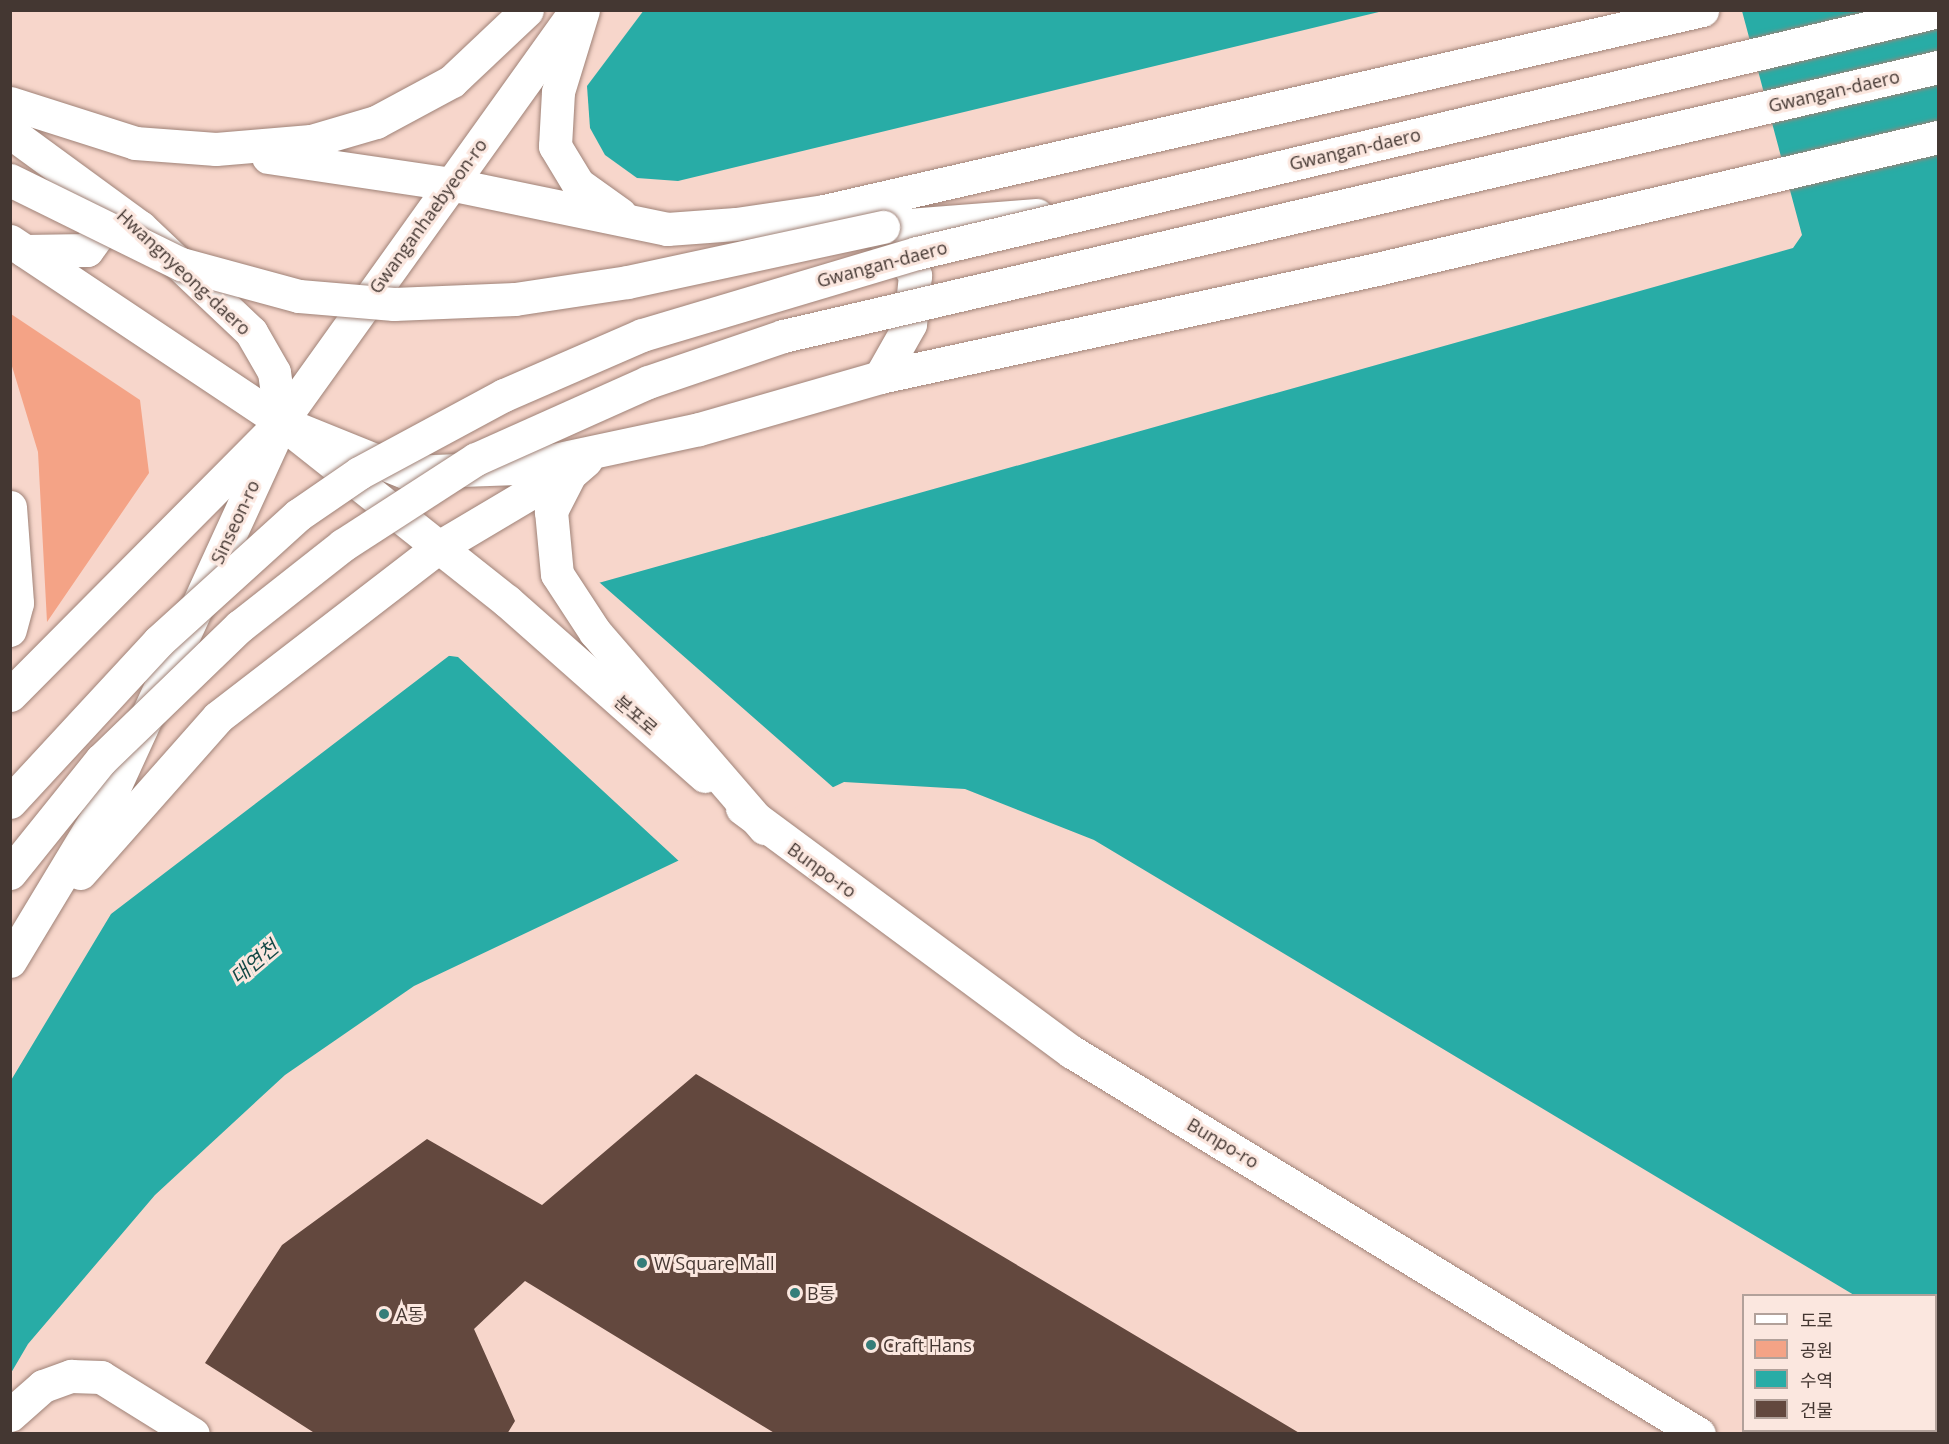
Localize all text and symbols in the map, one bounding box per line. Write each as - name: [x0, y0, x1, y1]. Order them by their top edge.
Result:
- street label: Gwangan-daero: [1766, 65, 1902, 117]
- street label: Gwangan-daero: [1287, 123, 1423, 175]
- street label: Gwanganhaebyeon-ro: [365, 134, 491, 298]
- street label: Hwangnyeong-daero: [113, 204, 255, 340]
- street label: Gwangan-daero: [814, 236, 950, 292]
- street label: Sinseon-ro: [206, 477, 264, 567]
- street label: 분포로: [610, 691, 662, 739]
- street label: Bunpo-ro: [783, 838, 861, 902]
- water label: 대연천: [225, 935, 283, 989]
- street label: Bunpo-ro: [1183, 1113, 1263, 1173]
- place label: W Square Mall: [654, 1252, 775, 1274]
- marker: W Square Mall: [635, 1256, 649, 1270]
- place label: B동: [807, 1282, 835, 1304]
- marker: B동: [788, 1286, 802, 1300]
- legend: [1742, 1294, 1937, 1432]
- place label: A동: [396, 1303, 424, 1325]
- marker: A동: [377, 1307, 391, 1321]
- text: 도로: [1800, 1308, 1833, 1332]
- place label: Craft Hans: [883, 1334, 972, 1356]
- marker: Craft Hans: [864, 1338, 878, 1352]
- text: 공원: [1800, 1338, 1833, 1362]
- text: 수역: [1800, 1368, 1833, 1392]
- text: 건물: [1800, 1398, 1833, 1422]

